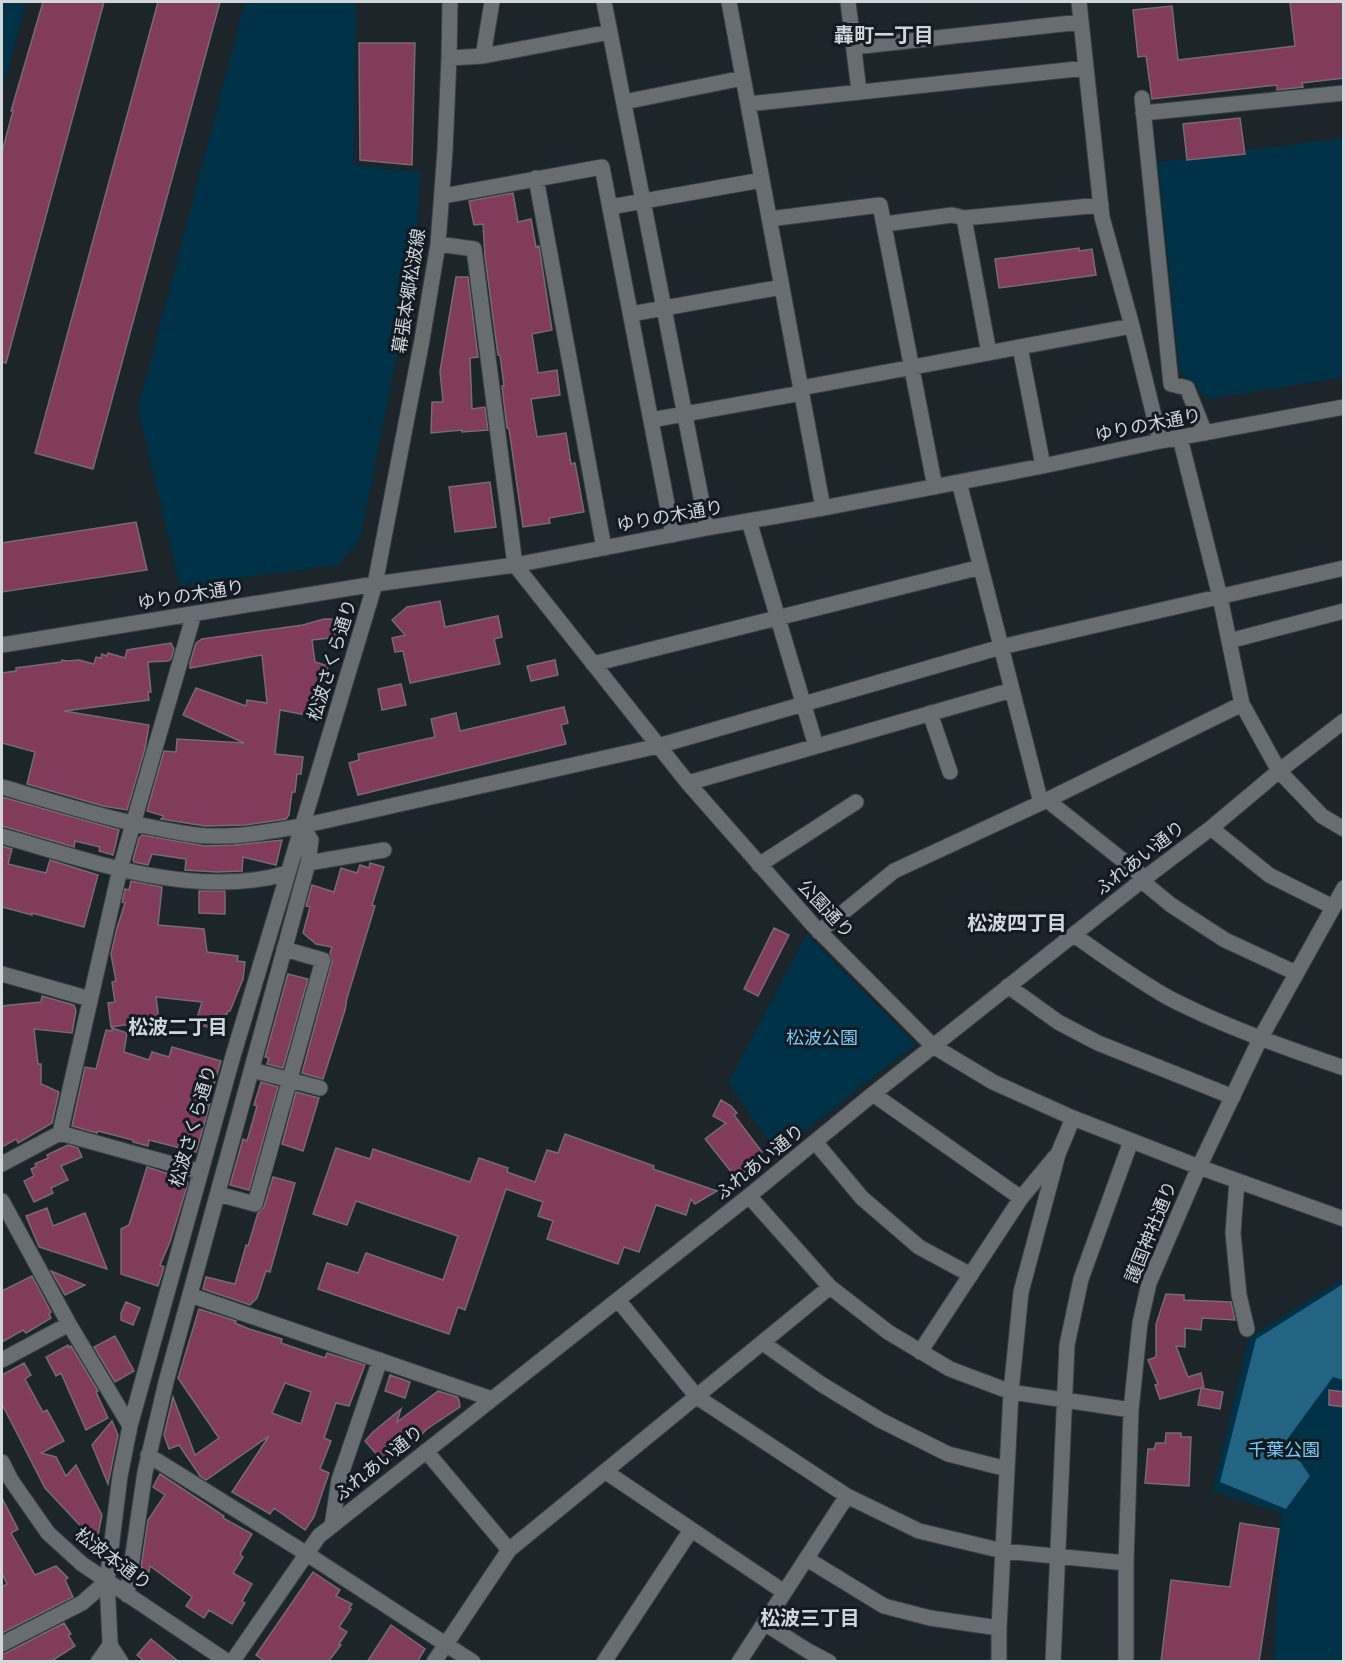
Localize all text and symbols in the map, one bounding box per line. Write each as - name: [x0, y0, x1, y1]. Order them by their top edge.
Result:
- district label: 轟町一丁目: [834, 24, 934, 47]
- street label: 幕張本郷松波線: [388, 227, 430, 355]
- street label: ゆりの木通り: [1093, 404, 1203, 446]
- street label: ゆりの木通り: [615, 496, 725, 536]
- street label: ゆりの木通り: [136, 576, 246, 614]
- street label: 松波さくら通り: [303, 597, 361, 723]
- street label: ふれあい通り: [1091, 816, 1189, 900]
- street label: 公園通り: [793, 875, 859, 943]
- district label: 松波四丁目: [967, 912, 1067, 935]
- district label: 松波二丁目: [128, 1016, 228, 1039]
- park label: 松波公園: [786, 1027, 858, 1049]
- street label: 松波さくら通り: [165, 1062, 221, 1190]
- street label: ふれあい通り: [711, 1119, 809, 1205]
- street label: 護国神社通り: [1121, 1178, 1181, 1286]
- street label: ふれあい通り: [330, 1420, 428, 1506]
- park label: 千葉公園: [1248, 1439, 1320, 1461]
- street label: 松波本通り: [70, 1523, 156, 1595]
- district label: 松波三丁目: [760, 1607, 860, 1630]

